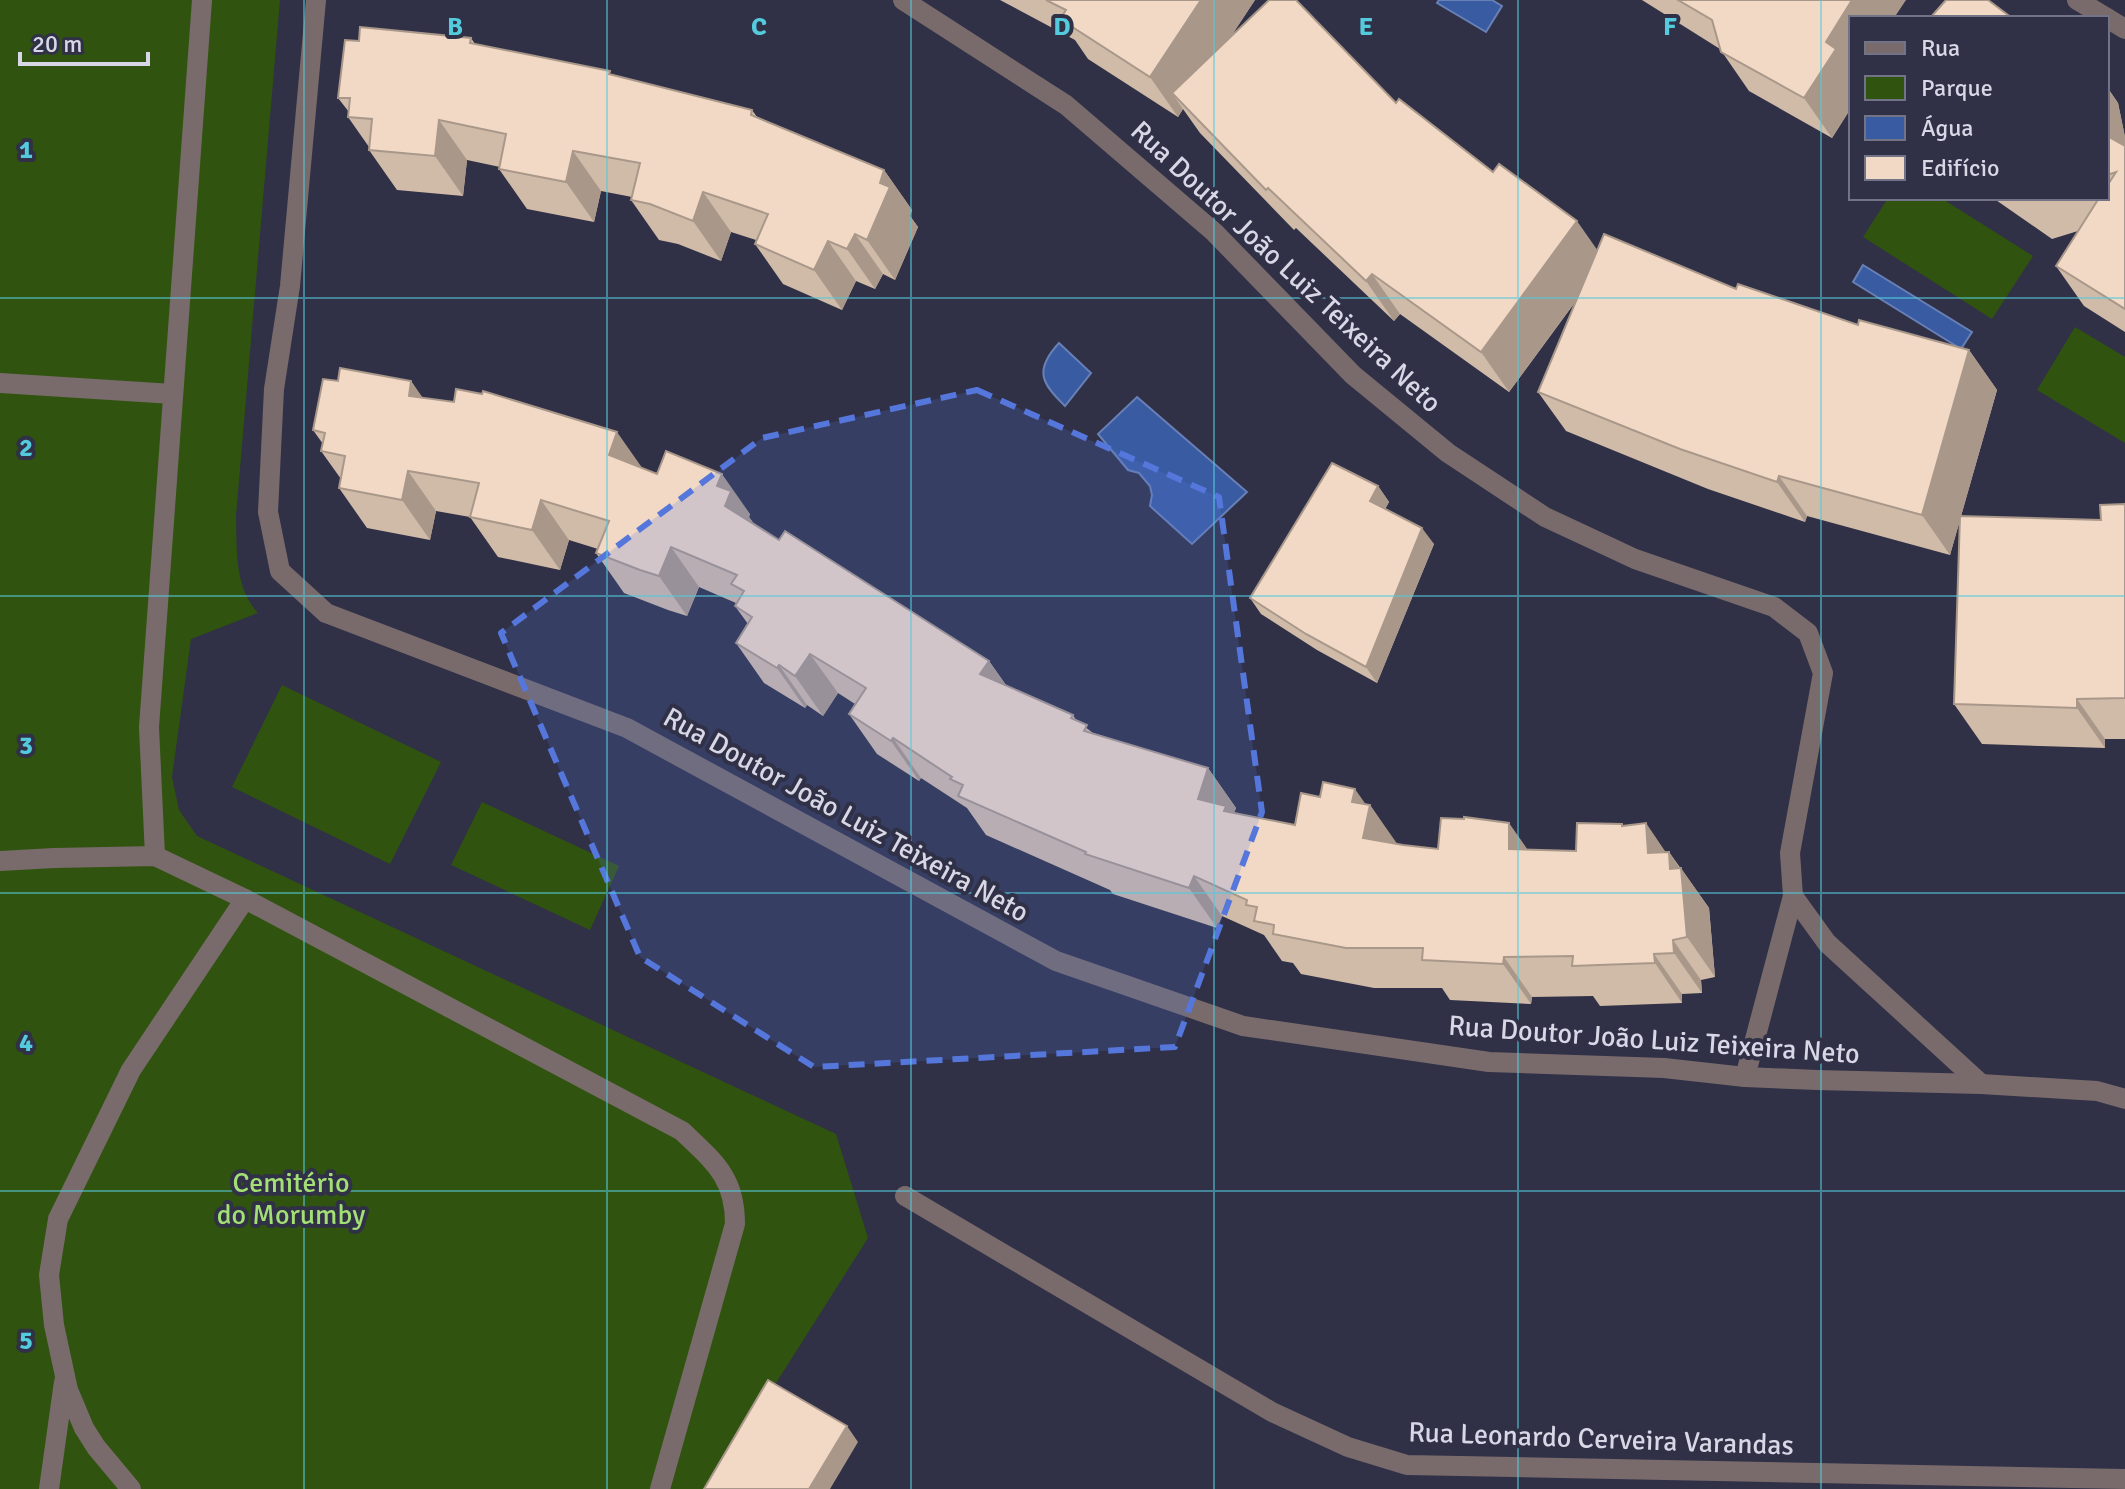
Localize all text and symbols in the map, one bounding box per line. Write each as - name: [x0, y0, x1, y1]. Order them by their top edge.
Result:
- text: B: [447, 11, 463, 43]
- text: C: [751, 11, 767, 43]
- text: D: [1053, 11, 1071, 43]
- text: E: [1359, 11, 1373, 43]
- text: F: [1663, 11, 1677, 43]
- scale bar: [20, 16, 148, 66]
- legend: [1849, 16, 2109, 200]
- text: 20 m: [32, 29, 82, 59]
- text: Rua: [1921, 33, 1960, 63]
- text: Parque: [1921, 73, 1993, 103]
- text: Água: [1921, 113, 1973, 143]
- street label: Rua Doutor João Luiz Teixeira Neto: [1124, 114, 1448, 420]
- text: 1: [19, 134, 33, 166]
- text: Edifício: [1921, 153, 1999, 183]
- text: 2: [19, 432, 33, 464]
- street label: Rua Doutor João Luiz Teixeira Neto: [657, 700, 1035, 930]
- text: 3: [19, 730, 33, 762]
- street label: Rua Doutor João Luiz Teixeira Neto: [1447, 1009, 1861, 1071]
- text: 4: [19, 1027, 33, 1059]
- park label: Cemitério do Morumby: [217, 1166, 365, 1232]
- text: 5: [19, 1325, 33, 1357]
- street label: Rua Leonardo Cerveira Varandas: [1408, 1415, 1794, 1463]

